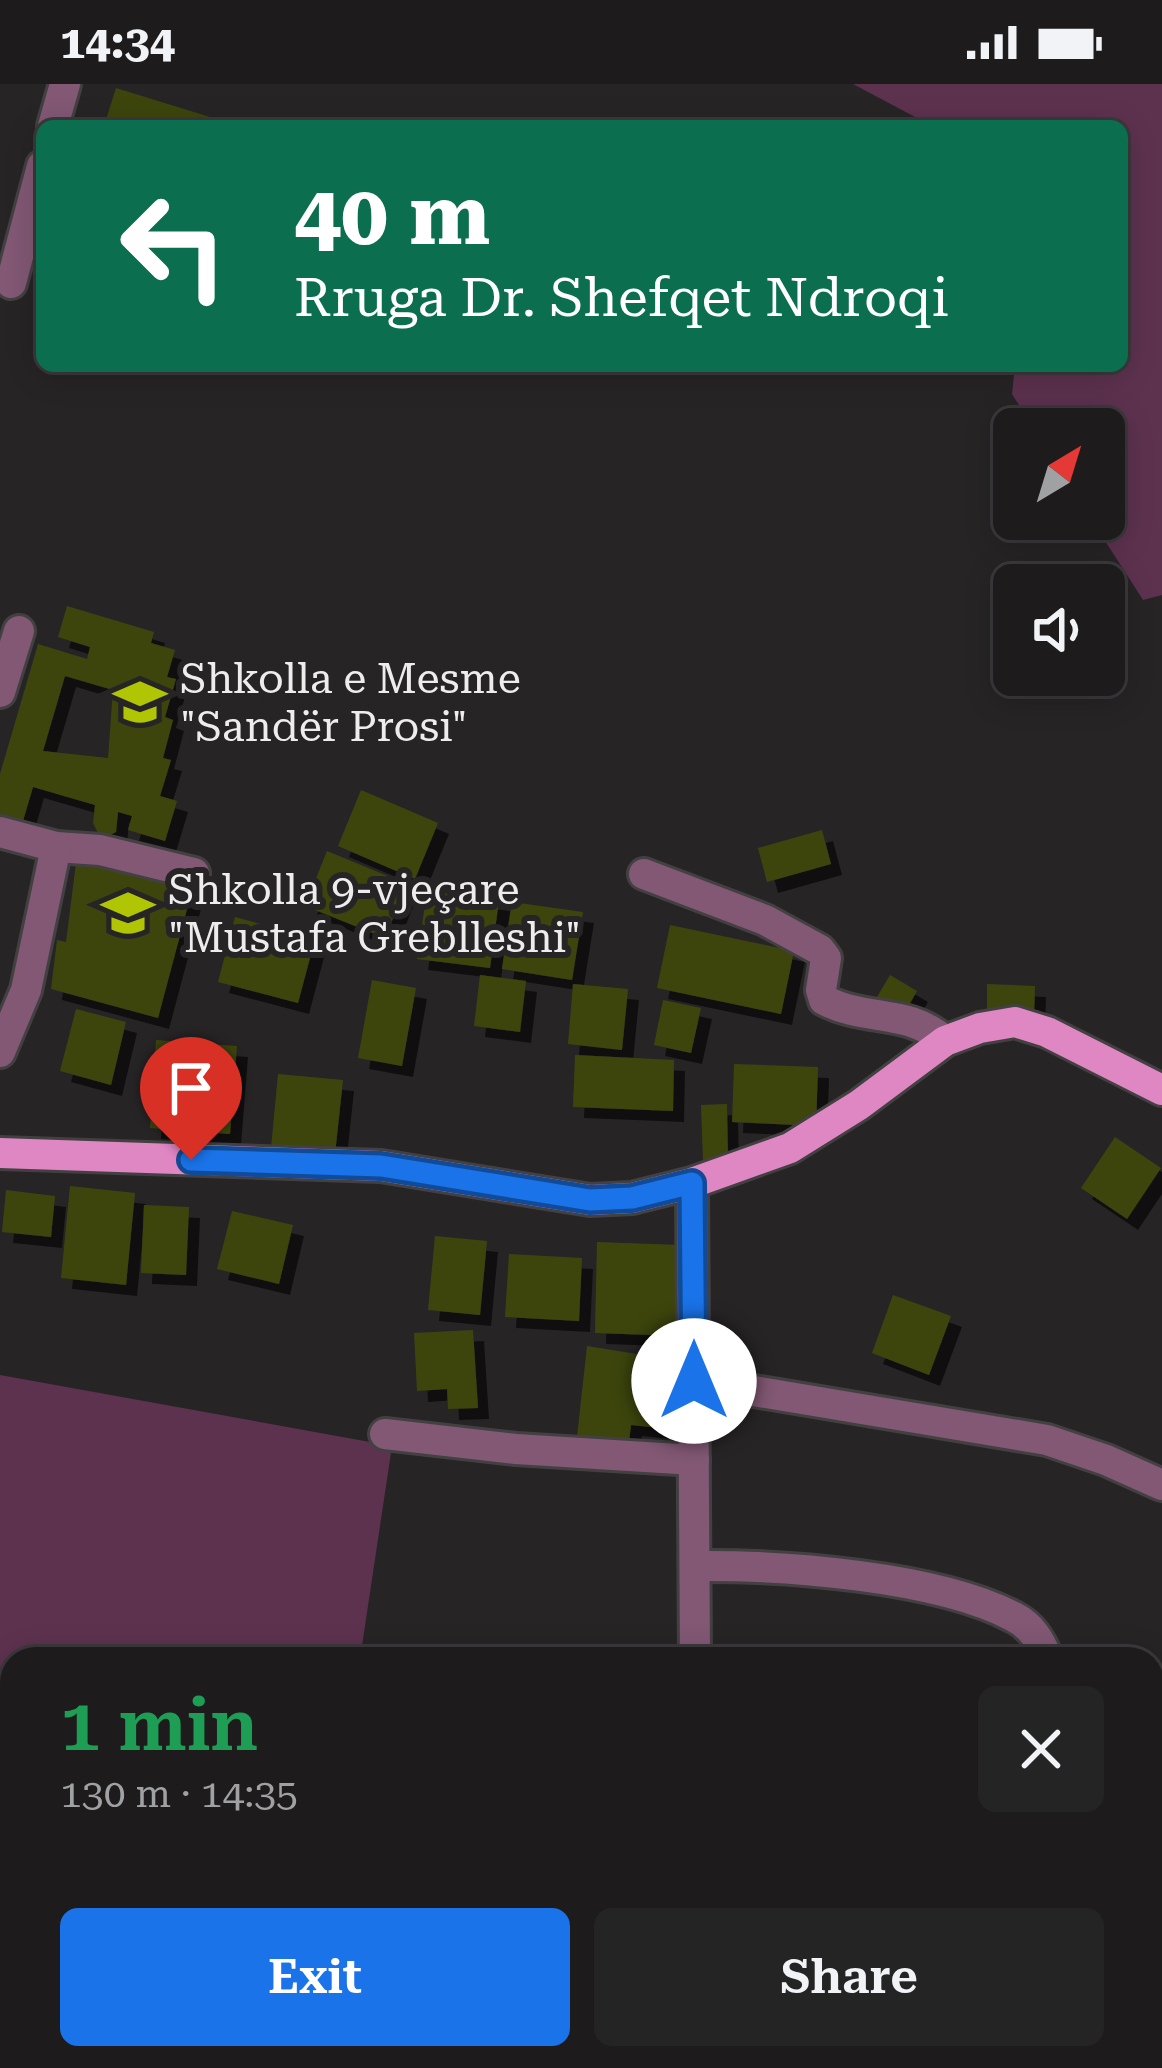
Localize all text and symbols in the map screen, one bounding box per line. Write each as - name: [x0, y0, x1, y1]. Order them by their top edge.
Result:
- text: 14:34: [60, 16, 175, 69]
- text: 40 m: [294, 166, 490, 264]
- icon: left: [96, 168, 252, 324]
- text: Rruga Dr. Shefqet Ndroqi: [294, 266, 949, 329]
- north arrow: [993, 408, 1125, 540]
- map controls: [993, 408, 1125, 696]
- button: sound: [993, 564, 1125, 696]
- place label: Shkolla e Mesme "Sandër Prosi": [180, 654, 521, 751]
- school or university icon: Shkolla e Mesme "Sandër Prosi": [111, 673, 169, 731]
- place label: Shkolla 9-vjeçare "Mustafa Greblleshi": [168, 865, 581, 962]
- school or university icon: Shkolla 9-vjeçare "Mustafa Greblleshi": [99, 884, 157, 942]
- pin: [140, 1037, 242, 1160]
- icon: arrive: [158, 1055, 224, 1121]
- position arrow: [631, 1318, 757, 1444]
- text: 1 min: [60, 1683, 258, 1768]
- button: close: [978, 1686, 1104, 1812]
- text: 130 m · 14:35: [60, 1771, 298, 1817]
- button: Exit: [60, 1908, 570, 2046]
- button: Share: [594, 1908, 1104, 2046]

